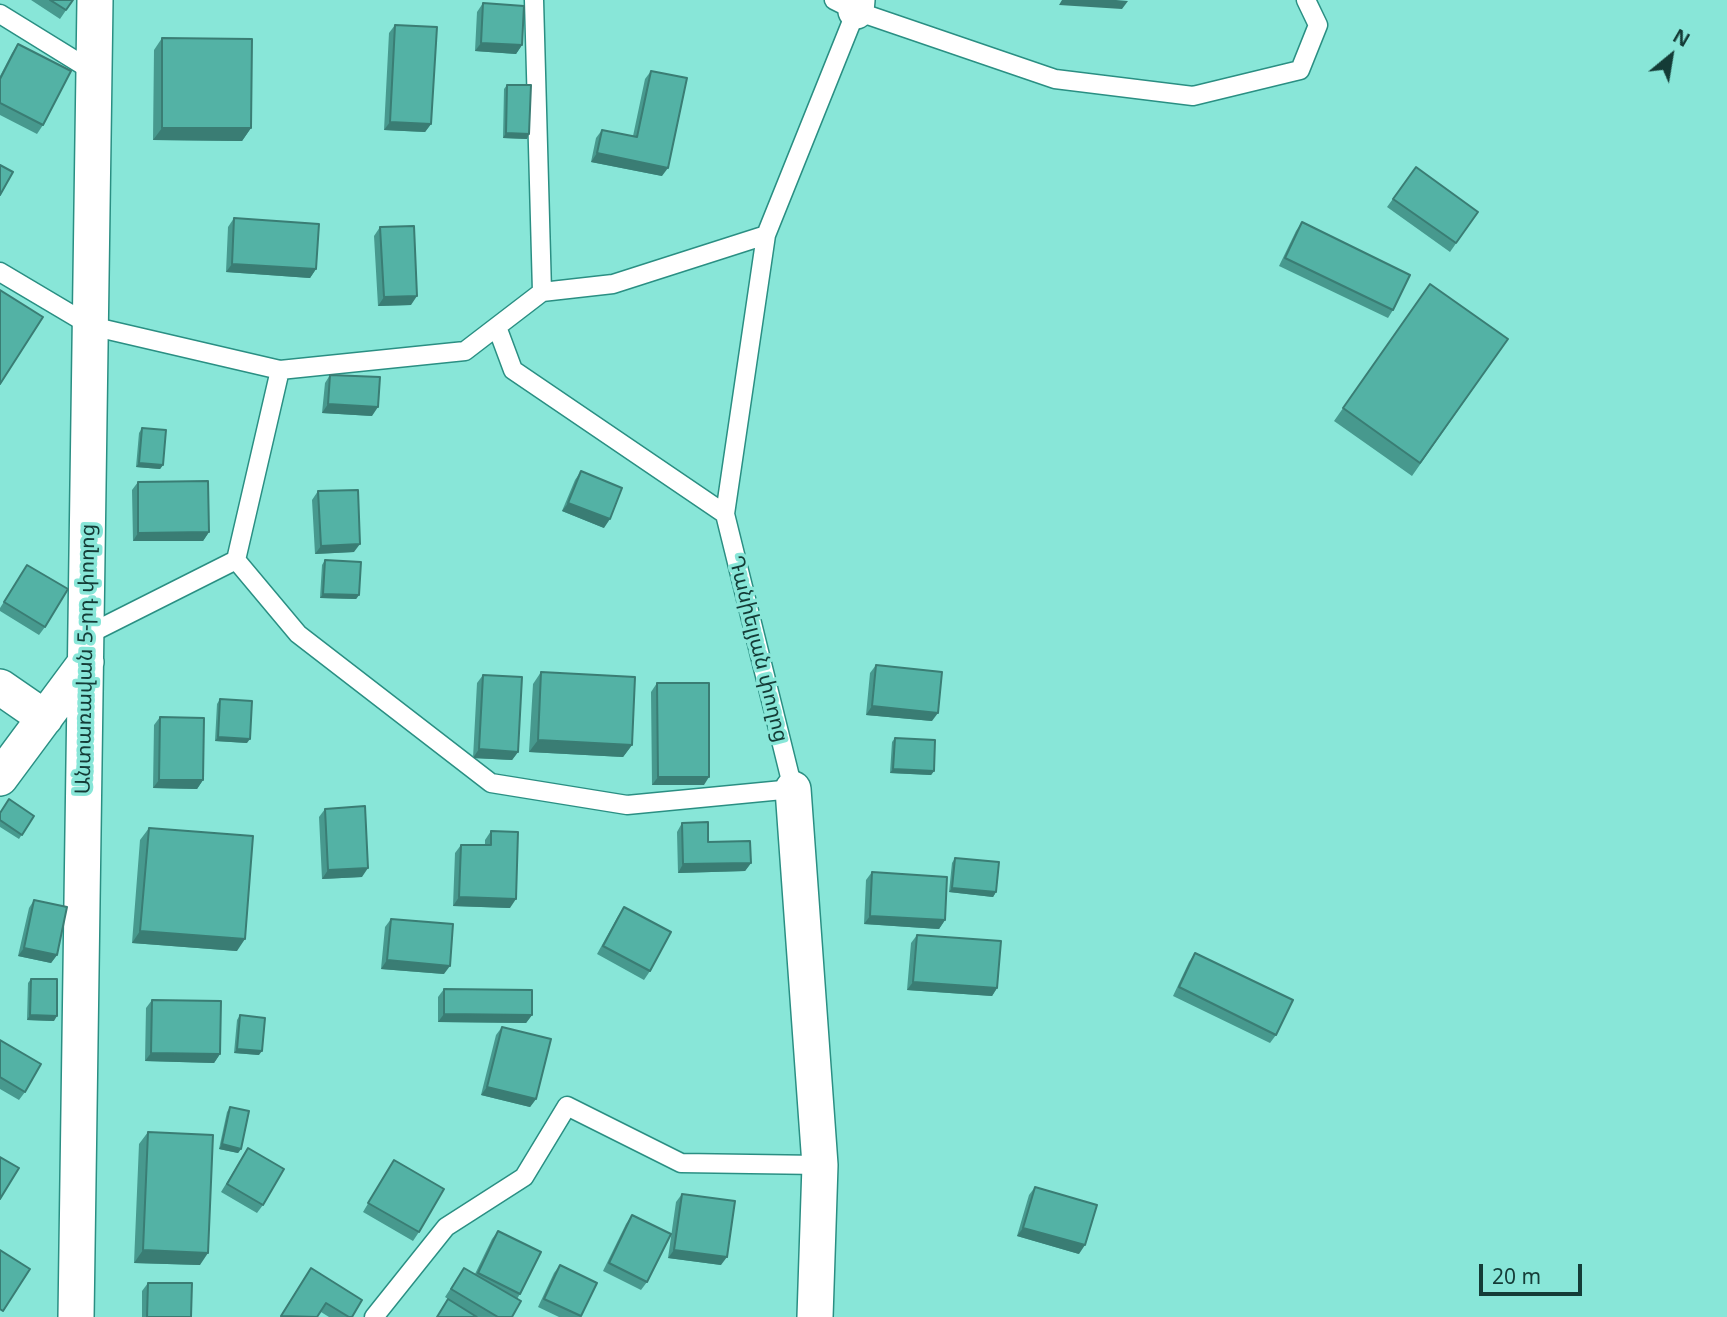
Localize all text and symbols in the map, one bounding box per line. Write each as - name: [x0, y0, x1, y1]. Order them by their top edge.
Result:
- north arrow: [1636, 21, 1706, 91]
- text: N: [1668, 23, 1695, 53]
- street label: Անտառավան 5-րդ փողոց: [71, 523, 101, 795]
- street label: Դանիելյան փողոց: [723, 553, 793, 745]
- scale bar: [1482, 1250, 1585, 1294]
- text: 20 m: [1492, 1262, 1541, 1290]

